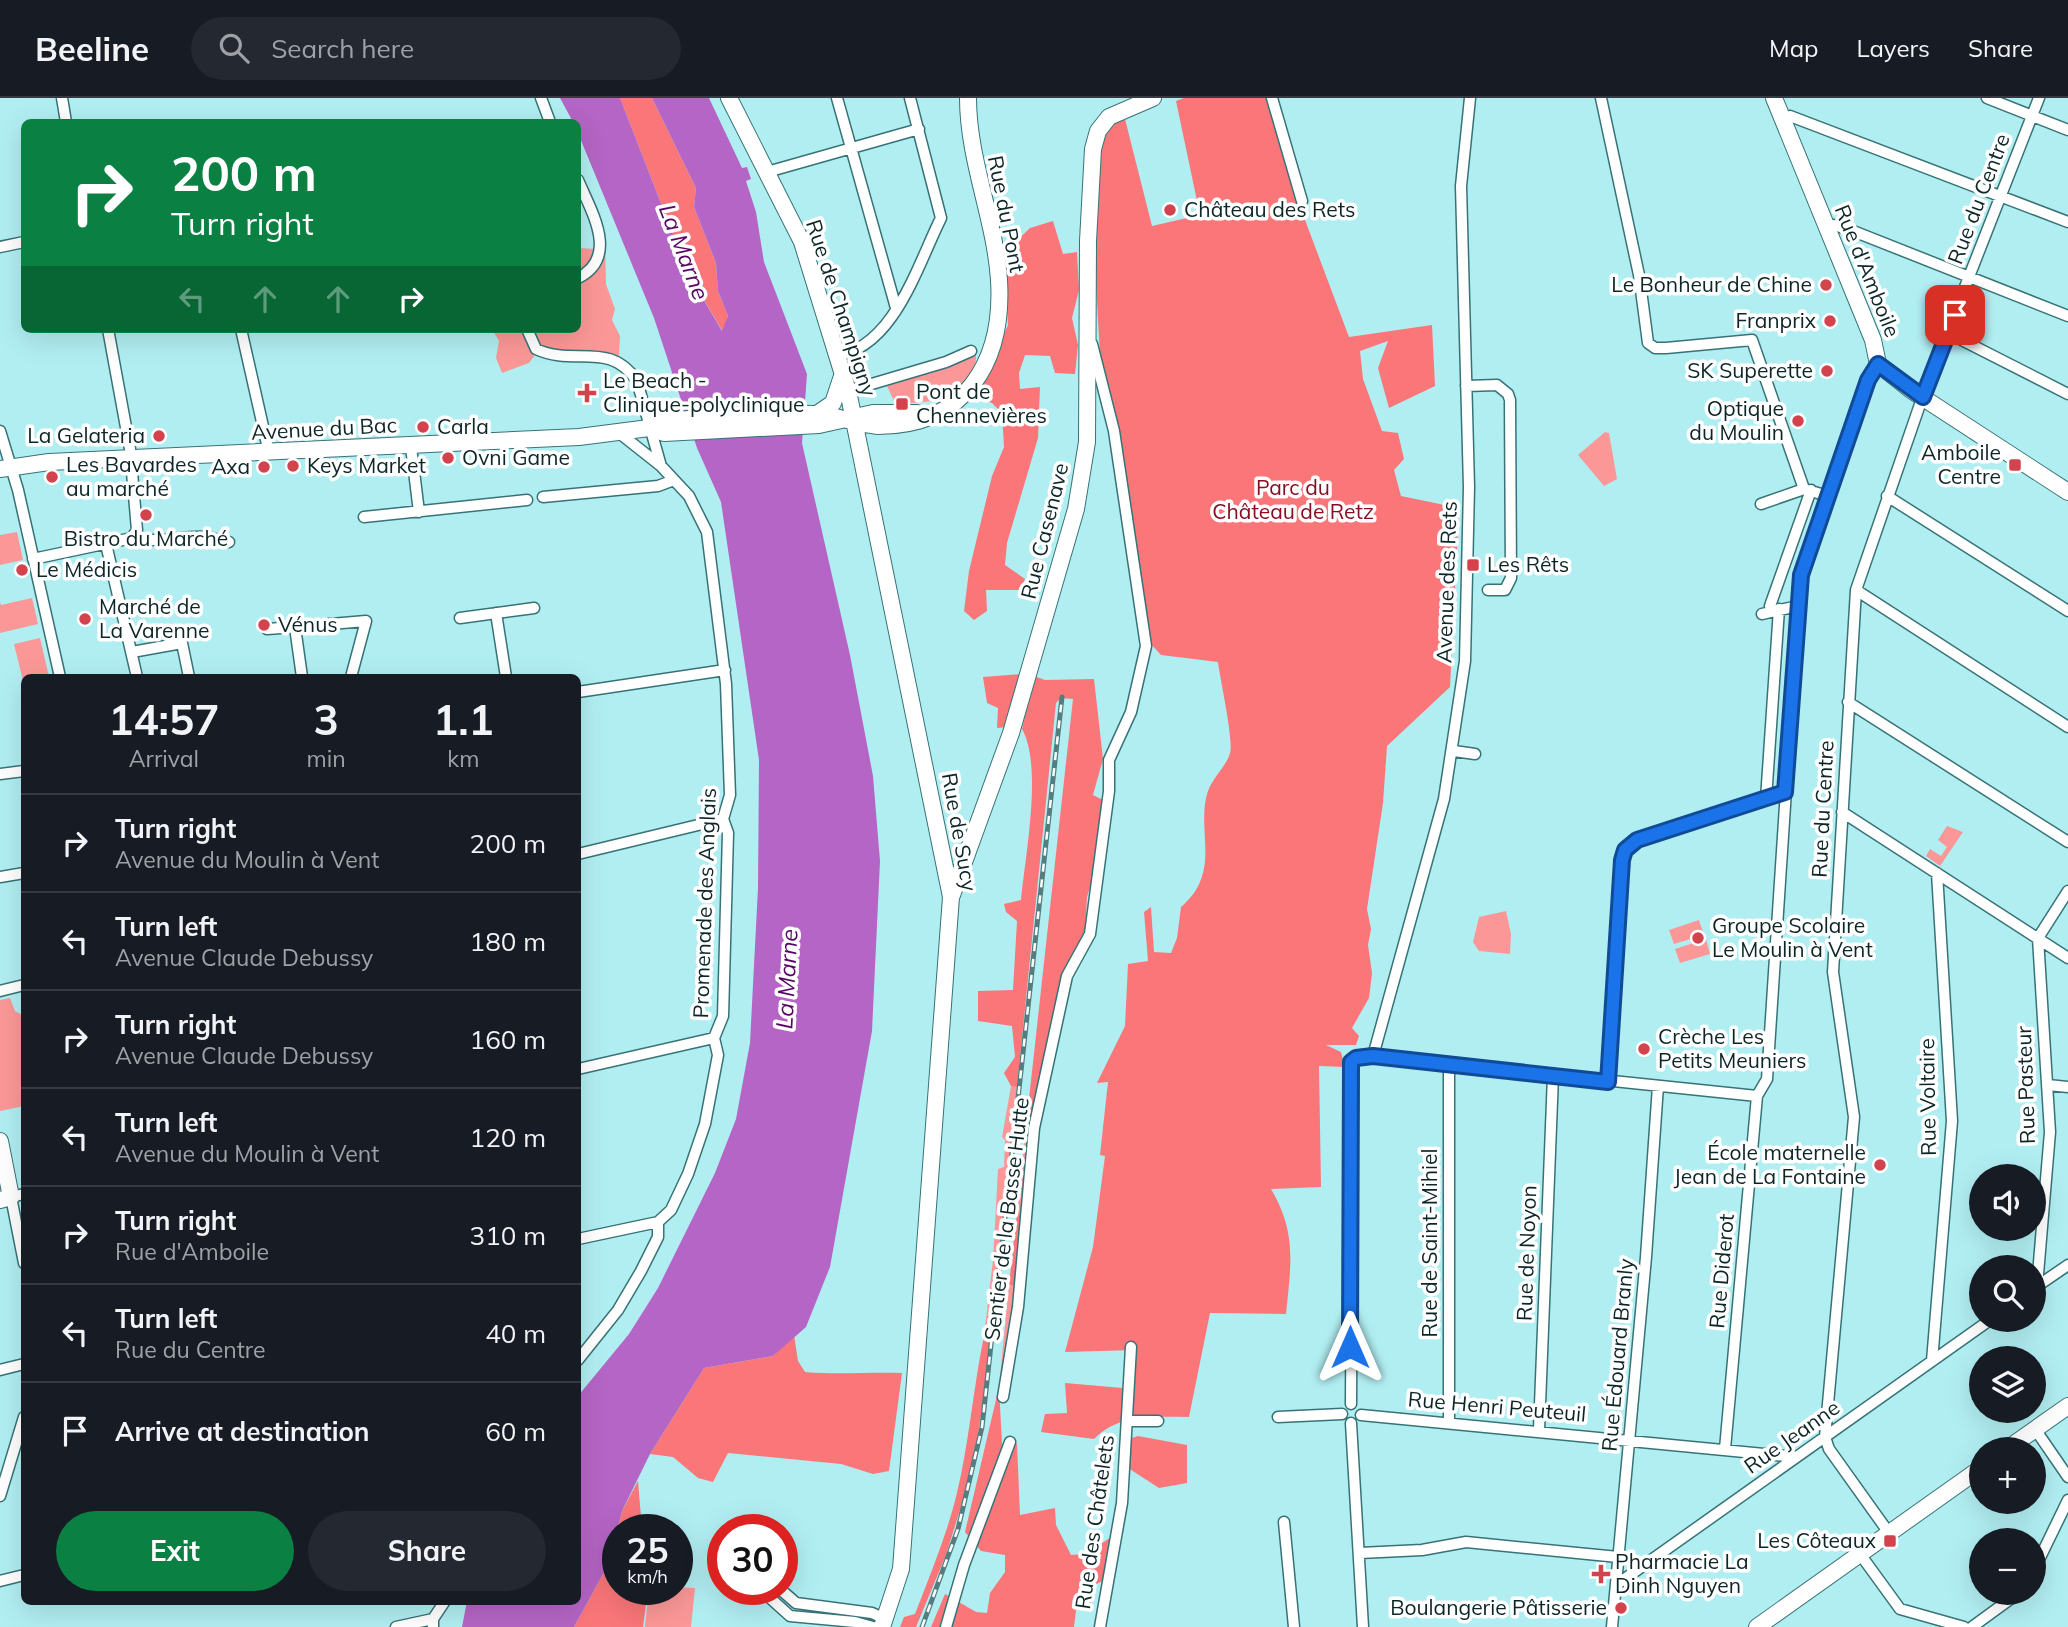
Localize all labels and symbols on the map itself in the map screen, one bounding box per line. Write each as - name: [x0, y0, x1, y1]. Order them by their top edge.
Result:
- street label: Rue du Centre: [1941, 130, 2015, 267]
- street label: Rue du Pont: [983, 153, 1031, 275]
- place label: Château des Rets: [1184, 196, 1356, 222]
- water label: La Marne: [653, 200, 716, 304]
- street label: Rue d'Amboile: [1830, 201, 1906, 341]
- marker: Château des Rets: [1162, 202, 1178, 218]
- street label: Rue de Champigny: [801, 216, 883, 399]
- place label: Le Bonheur de Chine: [1611, 271, 1812, 297]
- marker: Le Bonheur de Chine: [1818, 277, 1834, 293]
- pin: [1925, 285, 1985, 345]
- place label: Franprix: [1736, 307, 1816, 333]
- marker: Franprix: [1822, 313, 1838, 329]
- place label: SK Superette: [1687, 357, 1813, 383]
- marker: SK Superette: [1819, 363, 1835, 379]
- place label: Le Beach - Clinique-polyclinique: [603, 367, 804, 417]
- place label: Pont de Chennevières: [916, 378, 1047, 428]
- marker: Le Beach - Clinique-polyclinique: [577, 383, 597, 403]
- place label: Optique du Moulin: [1689, 395, 1784, 445]
- marker: Pont de Chennevières: [894, 396, 910, 412]
- street label: Avenue du Bac: [250, 411, 398, 445]
- place label: Carla: [437, 413, 489, 439]
- marker: Optique du Moulin: [1790, 413, 1806, 429]
- marker: Carla: [415, 419, 431, 435]
- place label: La Gelateria: [27, 422, 145, 448]
- marker: La Gelateria: [151, 428, 167, 444]
- place label: Amboile Centre: [1921, 439, 2001, 489]
- place label: Ovni Game: [462, 444, 570, 470]
- marker: Ovni Game: [440, 450, 456, 466]
- place label: Les Bavardes au marché: [66, 451, 197, 501]
- place label: Keys Market: [307, 452, 426, 478]
- place label: Axa: [211, 453, 250, 479]
- marker: Amboile Centre: [2007, 457, 2023, 473]
- marker: Keys Market: [285, 458, 301, 474]
- marker: Axa: [256, 459, 272, 475]
- street label: Rue Casenave: [1015, 460, 1073, 601]
- marker: Les Bavardes au marché: [44, 469, 60, 485]
- park label: Parc du Château de Retz: [1212, 474, 1374, 524]
- street label: Avenue des Rets: [1430, 501, 1462, 663]
- marker: Bistro du Marché: [138, 507, 154, 523]
- place label: Bistro du Marché: [64, 525, 228, 551]
- place label: Les Rêts: [1487, 551, 1569, 577]
- place label: Le Médicis: [36, 556, 137, 582]
- marker: Les Rêts: [1465, 557, 1481, 573]
- marker: Le Médicis: [14, 562, 30, 578]
- place label: Marché de La Varenne: [99, 593, 210, 643]
- marker: Marché de La Varenne: [77, 611, 93, 627]
- place label: Vénus: [278, 611, 338, 637]
- marker: Vénus: [256, 617, 272, 633]
- street label: Rue du Centre: [1805, 740, 1839, 878]
- street label: Rue de Sucy: [937, 771, 983, 893]
- street label: Promenade des Anglais: [687, 787, 721, 1019]
- place label: Groupe Scolaire Le Moulin à Vent: [1712, 912, 1873, 962]
- water label: La Marne: [769, 928, 804, 1030]
- marker: Groupe Scolaire Le Moulin à Vent: [1690, 930, 1706, 946]
- place label: Crèche Les Petits Meuniers: [1658, 1023, 1806, 1073]
- street label: Rue Pasteur: [2010, 1025, 2040, 1144]
- street label: Rue Voltaire: [1913, 1038, 1941, 1156]
- marker: Crèche Les Petits Meuniers: [1636, 1041, 1652, 1057]
- street label: Sentier de la Basse Hutte: [978, 1096, 1034, 1342]
- place label: École maternelle Jean de La Fontaine: [1674, 1139, 1866, 1189]
- street label: Rue de Saint-Mihiel: [1416, 1149, 1442, 1337]
- marker: École maternelle Jean de La Fontaine: [1872, 1157, 1888, 1173]
- street label: Rue de Noyon: [1511, 1185, 1541, 1321]
- street label: Rue Diderot: [1703, 1212, 1739, 1329]
- street label: Rue Édouard Branly: [1596, 1257, 1638, 1452]
- position arrow: [1313, 1310, 1387, 1384]
- street label: Rue Henri Peuteuil: [1407, 1385, 1587, 1427]
- street label: Rue Jeanne: [1739, 1394, 1844, 1479]
- street label: Rue des Châtelets: [1069, 1433, 1119, 1611]
- speed limit sign: 30: [707, 1514, 798, 1605]
- place label: Les Côteaux: [1757, 1527, 1876, 1553]
- marker: Les Côteaux: [1882, 1533, 1898, 1549]
- place label: Pharmacie La Dinh Nguyen: [1615, 1548, 1749, 1598]
- marker: Pharmacie La Dinh Nguyen: [1593, 1566, 1609, 1582]
- place label: Boulangerie Pâtisserie: [1390, 1594, 1607, 1620]
- marker: Boulangerie Pâtisserie: [1613, 1600, 1629, 1616]

